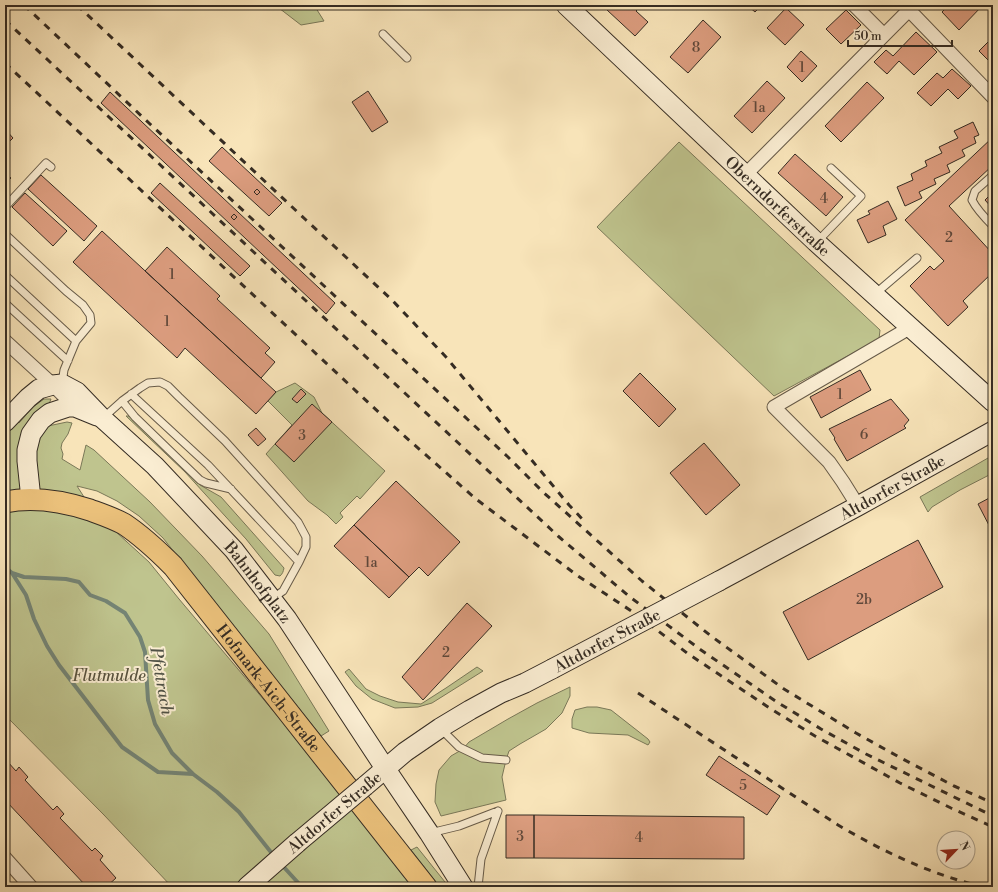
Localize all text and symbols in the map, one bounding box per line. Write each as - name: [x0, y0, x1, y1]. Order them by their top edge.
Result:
- scale bar: [848, 22, 952, 48]
- text: 50 m: [854, 29, 882, 44]
- house number: 8: [692, 39, 700, 57]
- house number: 1: [799, 59, 805, 77]
- house number: 1a: [752, 99, 766, 117]
- street label: Oberndorferstraße: [721, 152, 834, 261]
- house number: 4: [820, 190, 828, 208]
- house number: 2: [945, 229, 953, 247]
- house number: 1: [169, 266, 175, 284]
- house number: 1: [164, 313, 170, 331]
- house number: 1: [837, 386, 843, 404]
- house number: 6: [860, 426, 869, 444]
- house number: 3: [298, 427, 306, 445]
- street label: Altdorfer Straße: [836, 451, 949, 526]
- street label: Bahnhofplatz: [219, 537, 295, 627]
- house number: 1a: [364, 554, 378, 572]
- house number: 2b: [856, 591, 872, 609]
- street label: Altdorfer Straße: [550, 605, 664, 678]
- street label: Hofmark-Aich-Straße: [212, 620, 325, 757]
- house number: 2: [442, 644, 450, 662]
- water label: Pfettrach: [144, 645, 178, 717]
- park label: Flutmulde: [72, 666, 146, 686]
- street label: Altdorfer Straße: [282, 767, 386, 859]
- house number: 5: [739, 777, 747, 795]
- house number: 3: [516, 828, 524, 846]
- house number: 4: [635, 829, 643, 847]
- north arrow: [936, 830, 976, 870]
- text: N: [956, 839, 972, 853]

